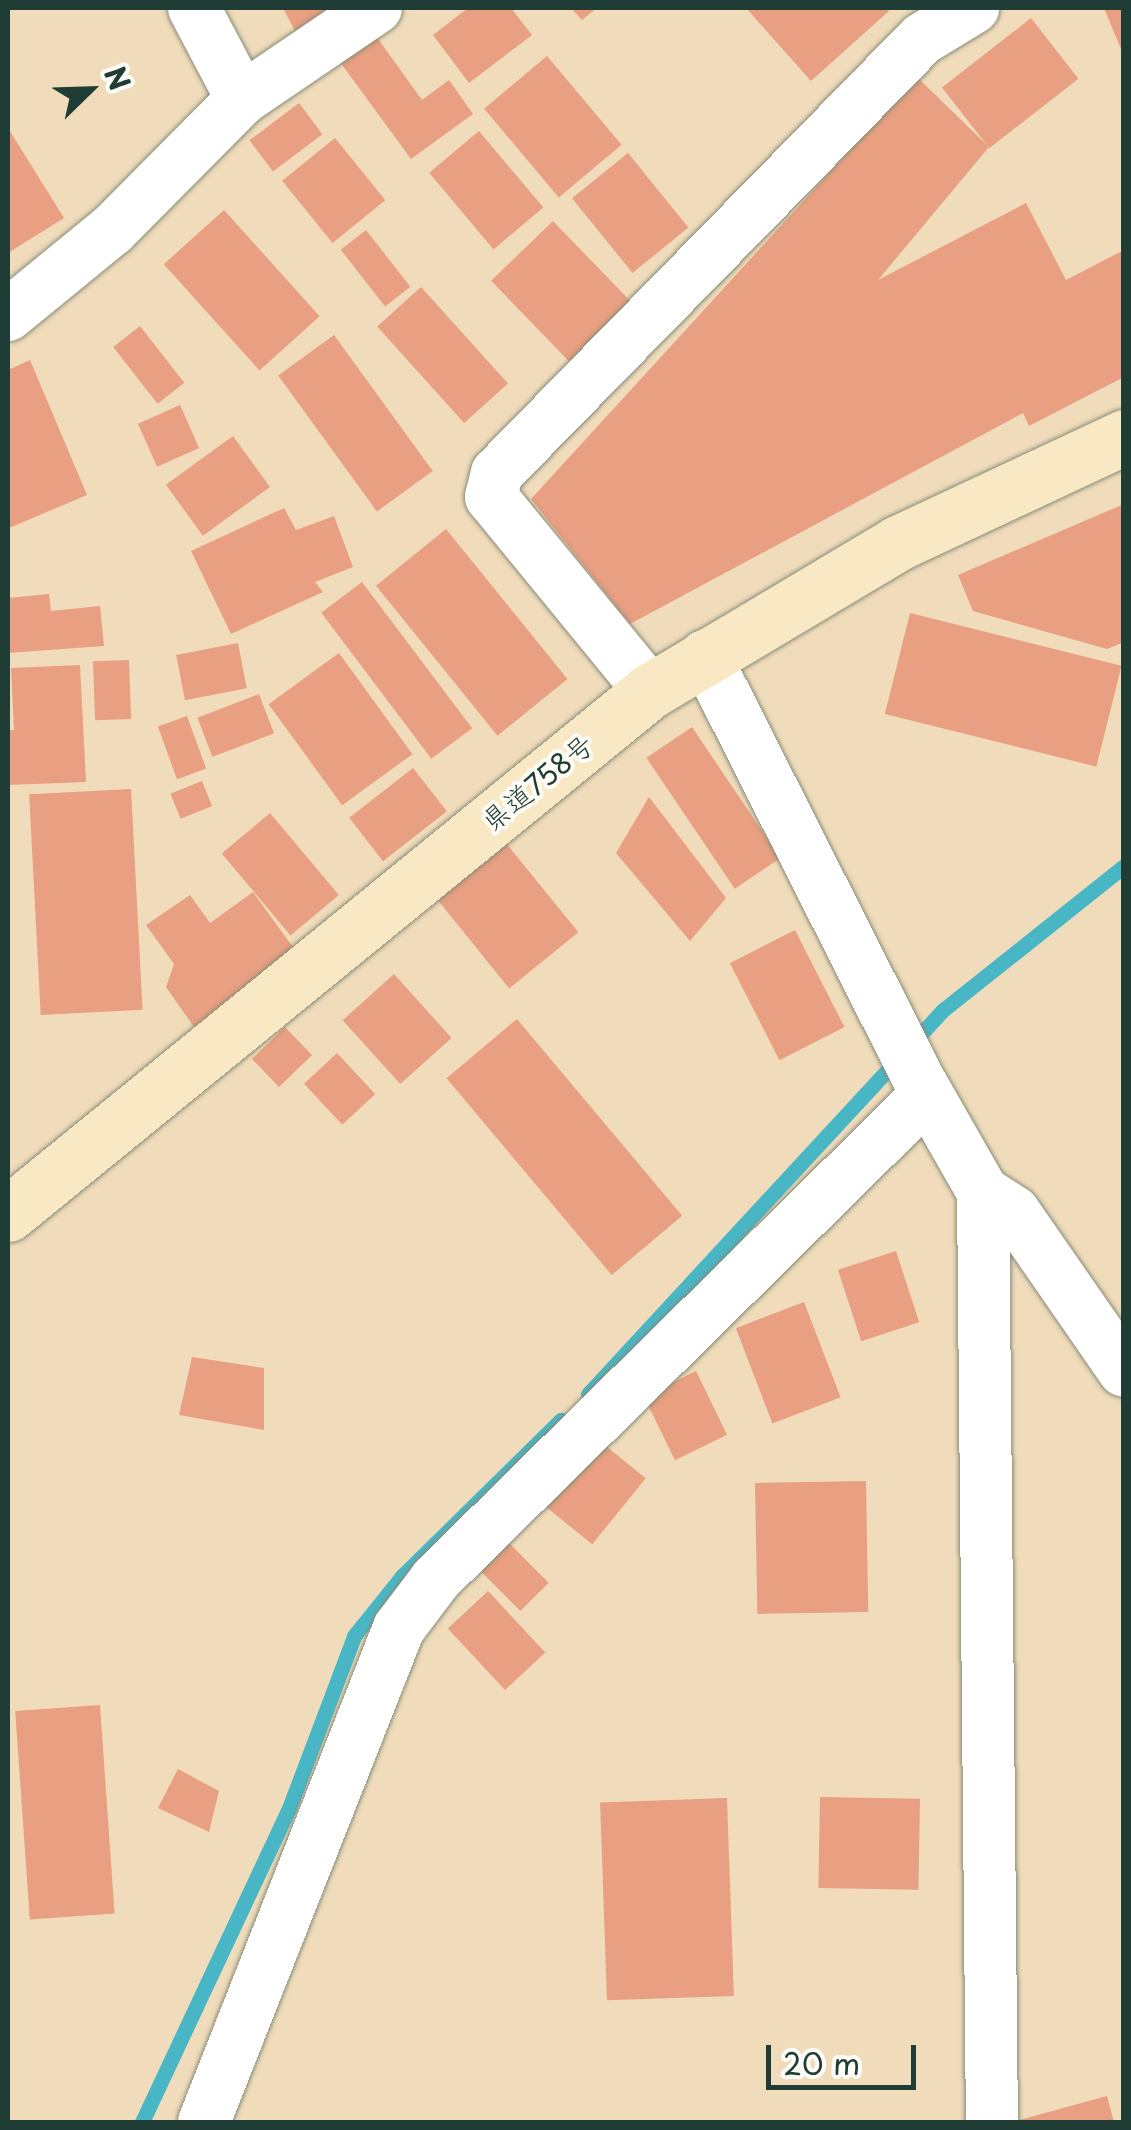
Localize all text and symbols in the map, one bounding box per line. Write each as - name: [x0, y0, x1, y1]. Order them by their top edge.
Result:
- north arrow: [40, 40, 140, 140]
- text: N: [94, 59, 142, 97]
- street label: 県道758号: [474, 727, 600, 837]
- scale bar: [771, 2025, 921, 2087]
- text: 20 m: [783, 2040, 860, 2085]

